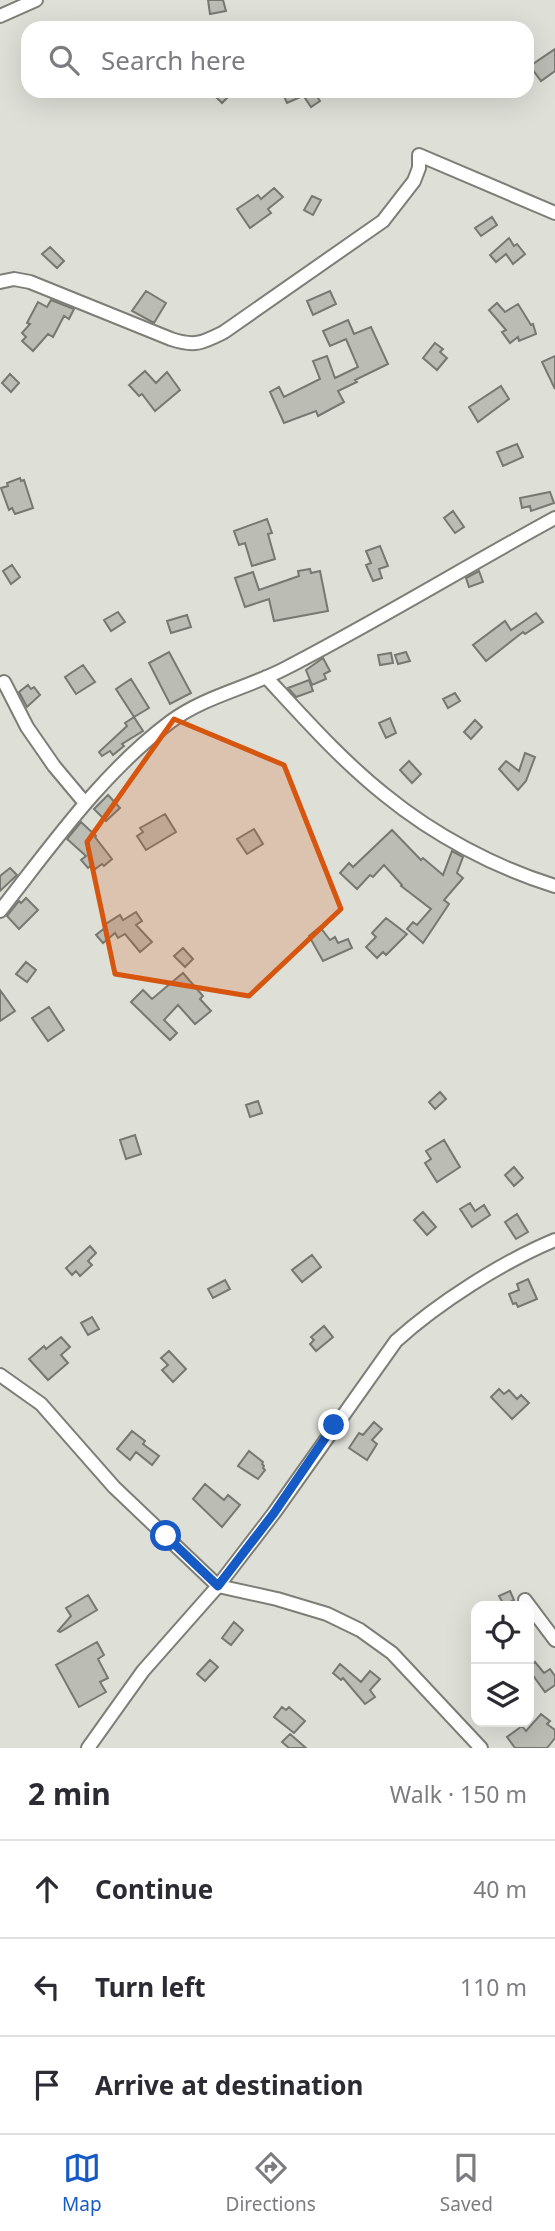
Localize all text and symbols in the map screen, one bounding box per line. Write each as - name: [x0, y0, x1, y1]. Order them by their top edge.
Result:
- search box: [21, 21, 534, 98]
- icon: search: [45, 41, 83, 79]
- text: Search here: [101, 42, 246, 78]
- route end: [318, 1409, 349, 1440]
- route start: [150, 1520, 181, 1551]
- map controls: [471, 1601, 534, 1727]
- button: locate: [471, 1601, 534, 1664]
- button: layers: [471, 1664, 534, 1727]
- text: 2 min: [28, 1773, 111, 1814]
- text: Walk · 150 m: [390, 1778, 527, 1810]
- icon: ahead: [28, 1870, 66, 1908]
- text: Continue: [95, 1871, 213, 1907]
- text: 40 m: [473, 1873, 527, 1905]
- icon: left: [28, 1968, 66, 2006]
- text: Turn left: [95, 1969, 206, 2005]
- text: 110 m: [460, 1971, 527, 2003]
- icon: arrive: [28, 2066, 66, 2104]
- text: Arrive at destination: [95, 2067, 364, 2103]
- tab: Map: [62, 2149, 102, 2217]
- tab: Directions: [226, 2149, 316, 2217]
- tab: Saved: [440, 2149, 493, 2217]

